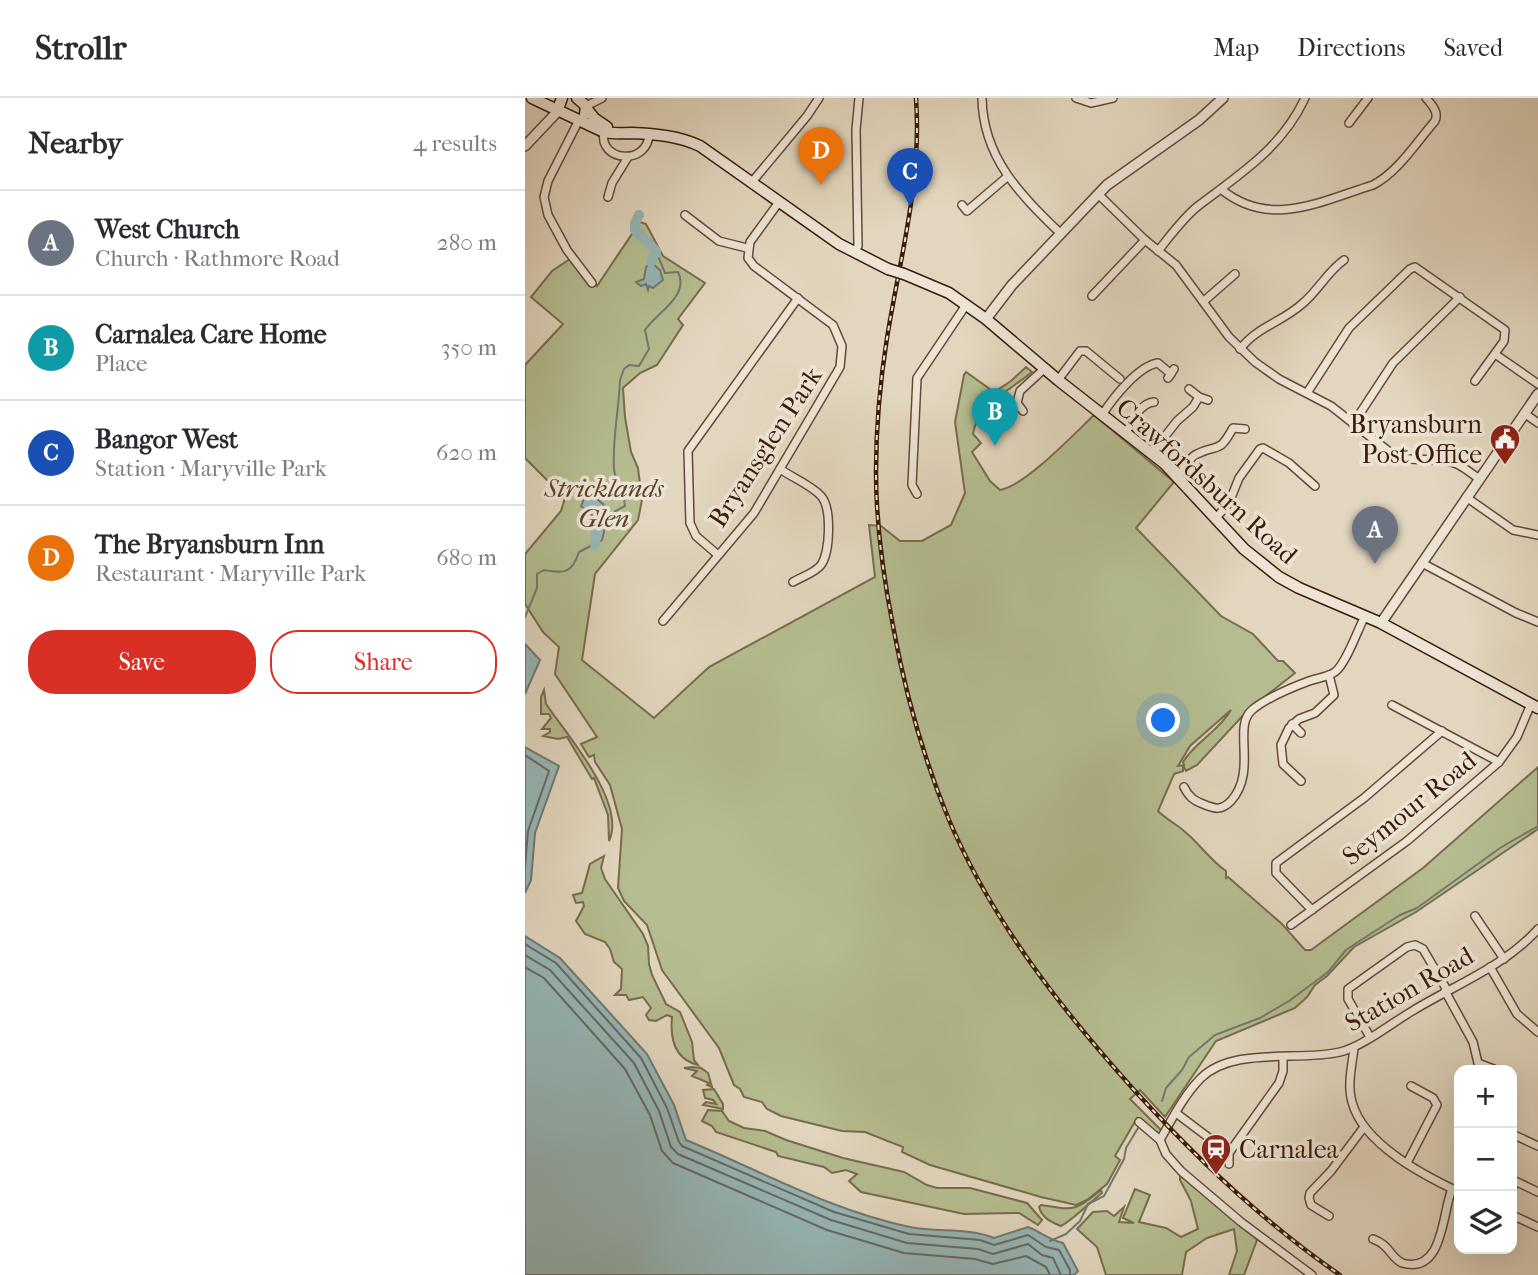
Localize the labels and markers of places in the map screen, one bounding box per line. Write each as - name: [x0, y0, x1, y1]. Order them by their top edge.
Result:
- pin: D: [798, 127, 844, 185]
- pin: C: [887, 148, 933, 206]
- pin: B: [972, 388, 1018, 446]
- place label: Bryansburn Post Office: [1350, 409, 1482, 470]
- public building icon: Bryansburn Post Office: [1488, 422, 1522, 466]
- pin: A: [1352, 506, 1398, 564]
- station icon: Carnalea: [1199, 1132, 1233, 1176]
- place label: Carnalea: [1239, 1134, 1340, 1165]

